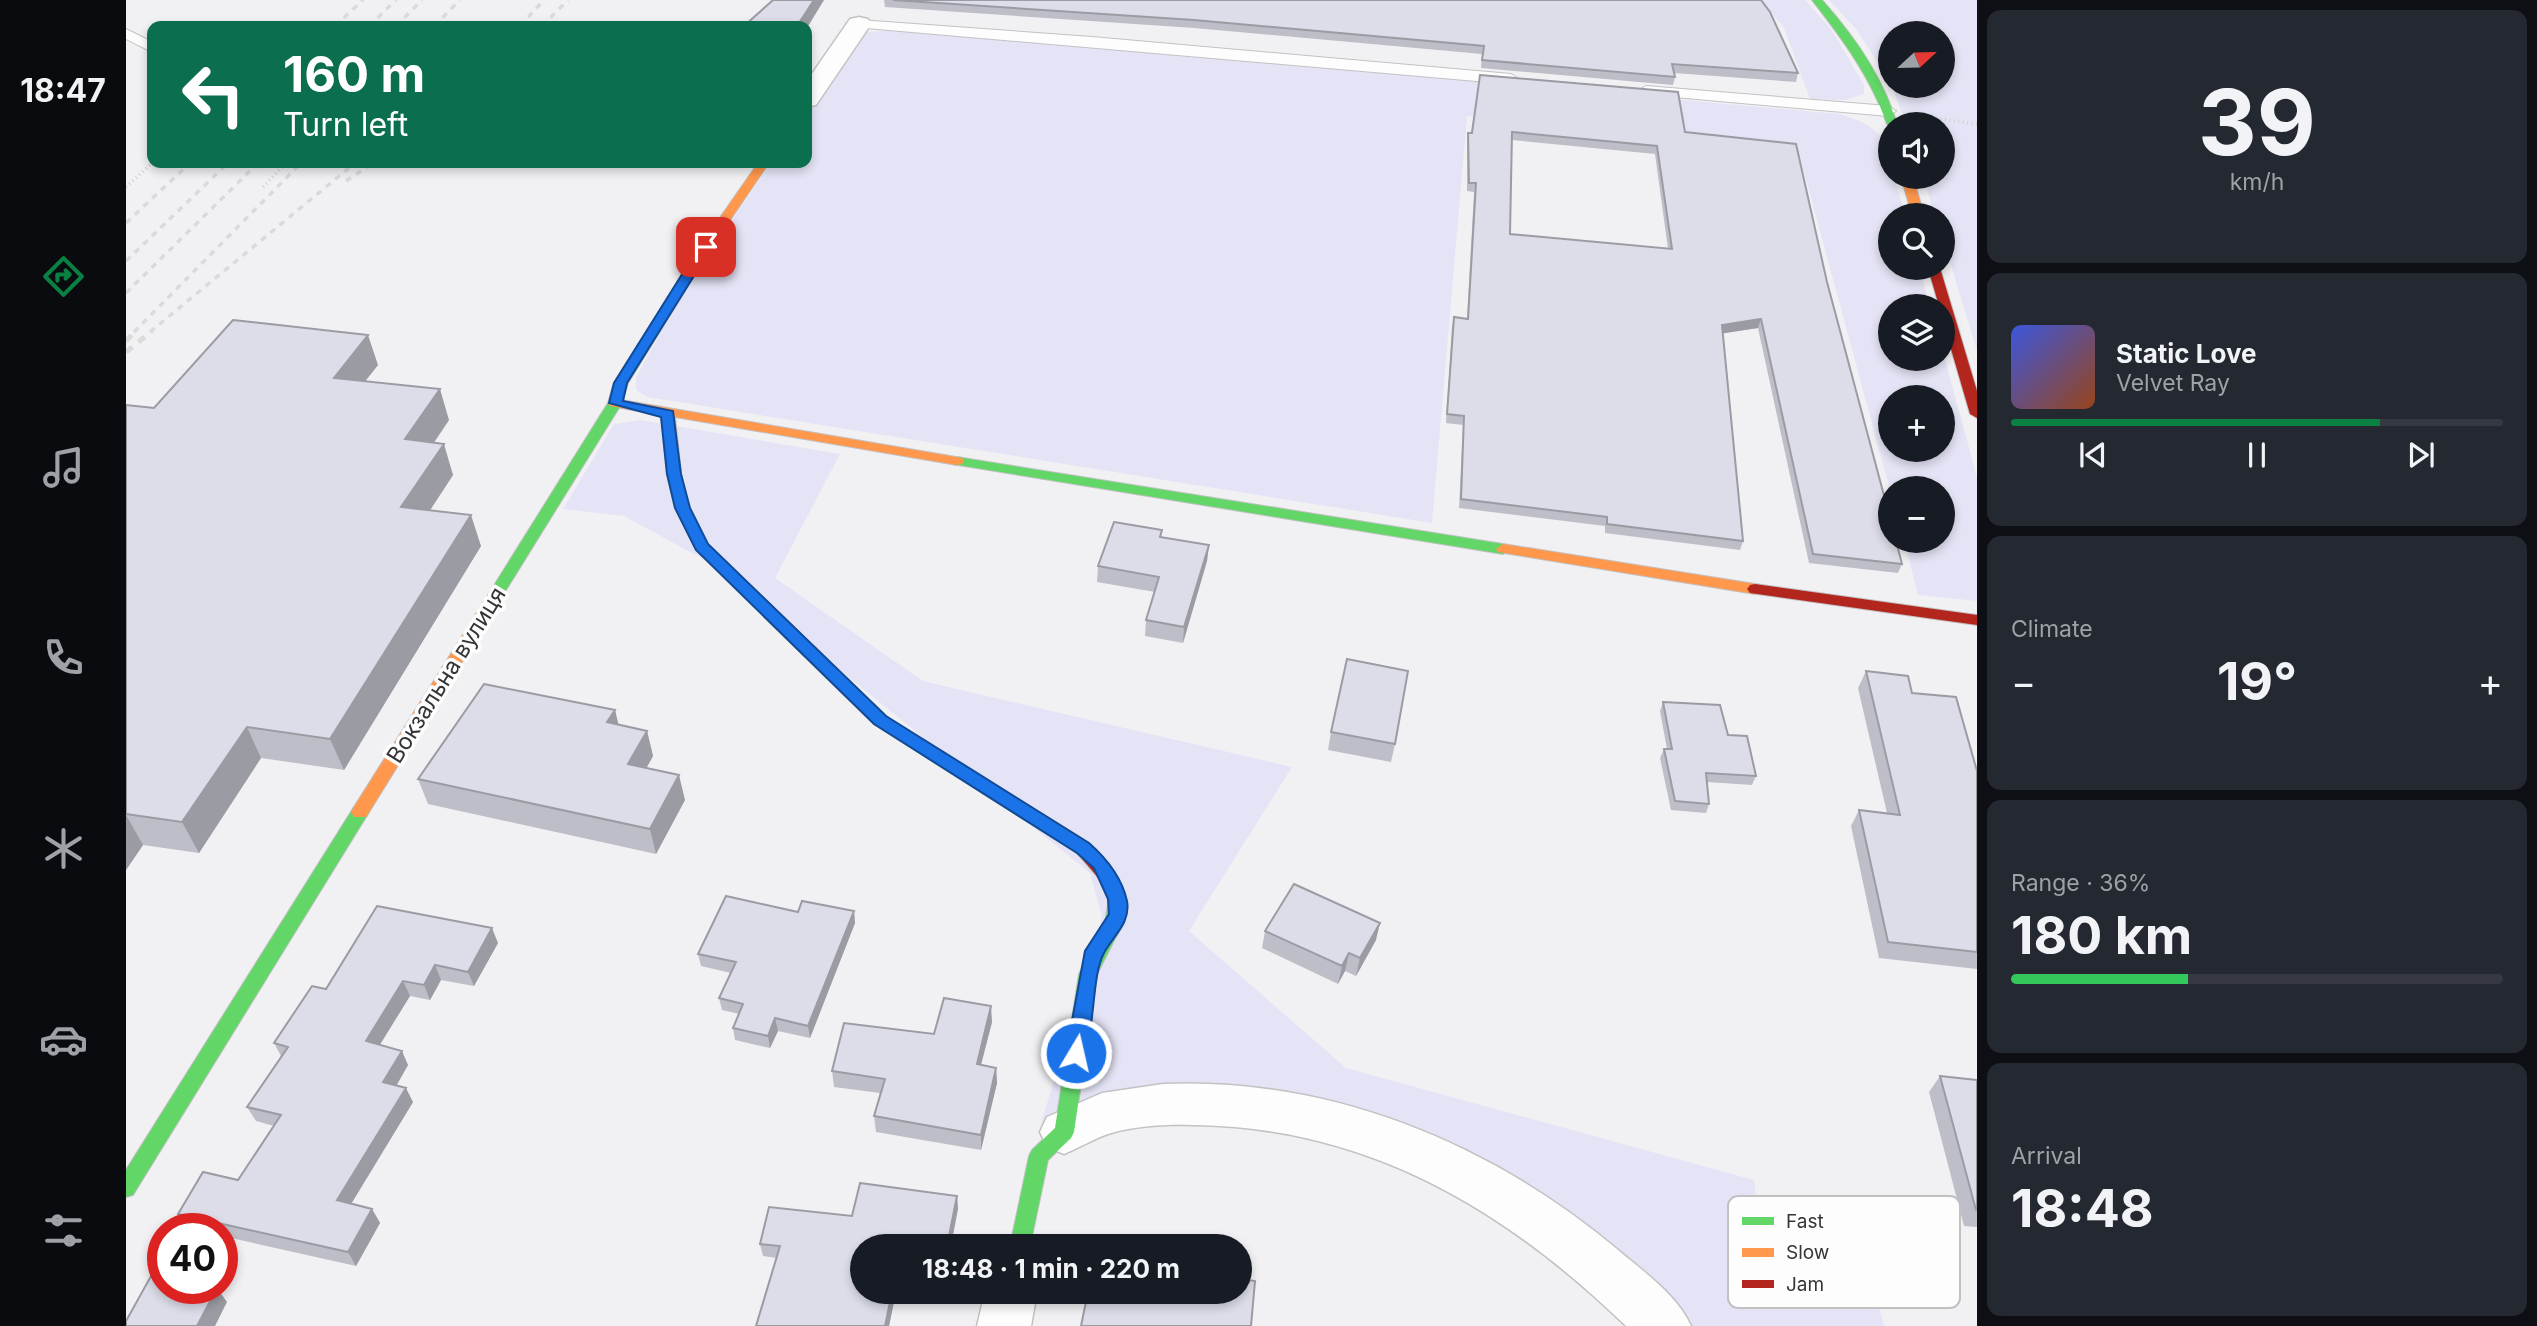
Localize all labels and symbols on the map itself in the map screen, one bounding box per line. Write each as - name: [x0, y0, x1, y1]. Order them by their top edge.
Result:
- north arrow: [1878, 21, 1955, 98]
- pin: [676, 217, 736, 277]
- street label: Вокзальна вулиця: [381, 582, 511, 768]
- position arrow: [1039, 1016, 1113, 1090]
- legend: [1728, 1196, 1960, 1308]
- text: Fast: [1786, 1210, 1824, 1233]
- speed limit sign: 40: [147, 1213, 238, 1304]
- text: Slow: [1786, 1241, 1829, 1264]
- text: Jam: [1786, 1273, 1824, 1296]

